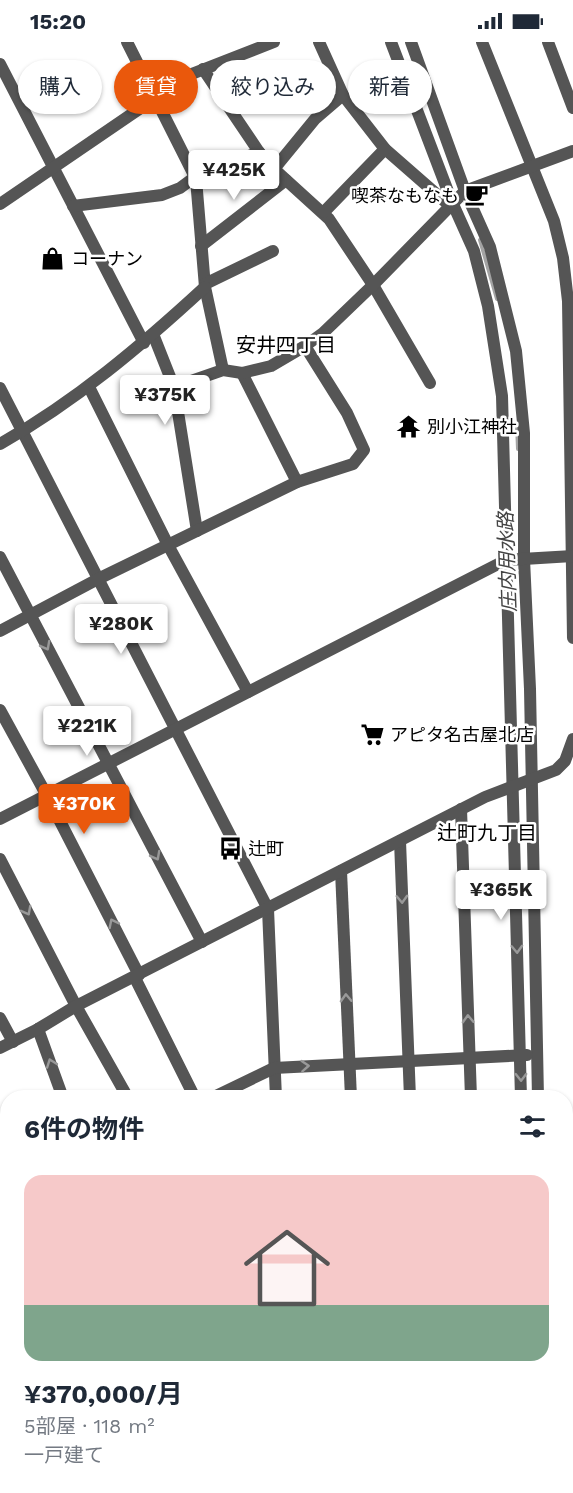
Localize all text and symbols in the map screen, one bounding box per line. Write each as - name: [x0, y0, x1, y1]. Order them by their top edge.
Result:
- text: 15:20: [30, 9, 86, 34]
- chip: 購入: [18, 60, 102, 114]
- chip: 賃貸: [114, 60, 198, 114]
- chip: 絞り込み: [210, 60, 336, 114]
- chip: 新着: [348, 60, 432, 114]
- pin: ¥425K: [192, 150, 276, 201]
- text: ¥425K: [202, 157, 266, 181]
- cafe icon: 喫茶なもなも: [464, 182, 490, 208]
- place label: 喫茶なもなも: [351, 185, 459, 206]
- shop icon: コーナン: [40, 245, 66, 271]
- place label: コーナン: [71, 248, 143, 269]
- district label: 安井四丁目: [236, 333, 336, 357]
- pin: ¥375K: [123, 375, 207, 426]
- text: ¥375K: [134, 382, 196, 406]
- temple icon: 別小江神社: [396, 413, 422, 439]
- place label: 別小江神社: [427, 416, 517, 437]
- water label: 庄内用水路: [493, 510, 521, 612]
- pin: ¥280K: [79, 604, 163, 655]
- text: ¥280K: [89, 611, 153, 635]
- one-way arrow: [39, 640, 50, 650]
- pin: ¥221K: [45, 706, 129, 757]
- text: ¥221K: [57, 713, 117, 737]
- supermarket icon: アピタ名古屋北店: [359, 721, 385, 747]
- place label: アピタ名古屋北店: [390, 724, 534, 745]
- pin: ¥370K: [42, 784, 126, 835]
- text: ¥370K: [53, 791, 116, 815]
- district label: 辻町九丁目: [437, 821, 537, 845]
- bus stop icon: 辻町: [217, 835, 243, 861]
- place label: 辻町: [248, 838, 284, 859]
- one-way arrow: [149, 849, 160, 860]
- pin: ¥365K: [459, 870, 543, 921]
- text: ¥365K: [469, 877, 533, 901]
- one-way arrow: [396, 894, 408, 903]
- one-way arrow: [20, 905, 31, 915]
- one-way arrow: [108, 918, 120, 929]
- one-way arrow: [511, 944, 523, 953]
- one-way arrow: [340, 993, 353, 1002]
- one-way arrow: [462, 1014, 475, 1023]
- one-way arrow: [45, 1059, 58, 1069]
- one-way arrow: [301, 1060, 310, 1073]
- one-way arrow: [515, 1072, 527, 1081]
- icon: filters: [516, 1110, 549, 1143]
- text: 6件の物件: [24, 1114, 144, 1144]
- icon: home: [233, 1214, 341, 1322]
- text: ¥370,000/月: [24, 1379, 183, 1409]
- text: 5部屋 · 118 m²: [24, 1414, 155, 1438]
- text: 一戸建て: [24, 1443, 104, 1467]

